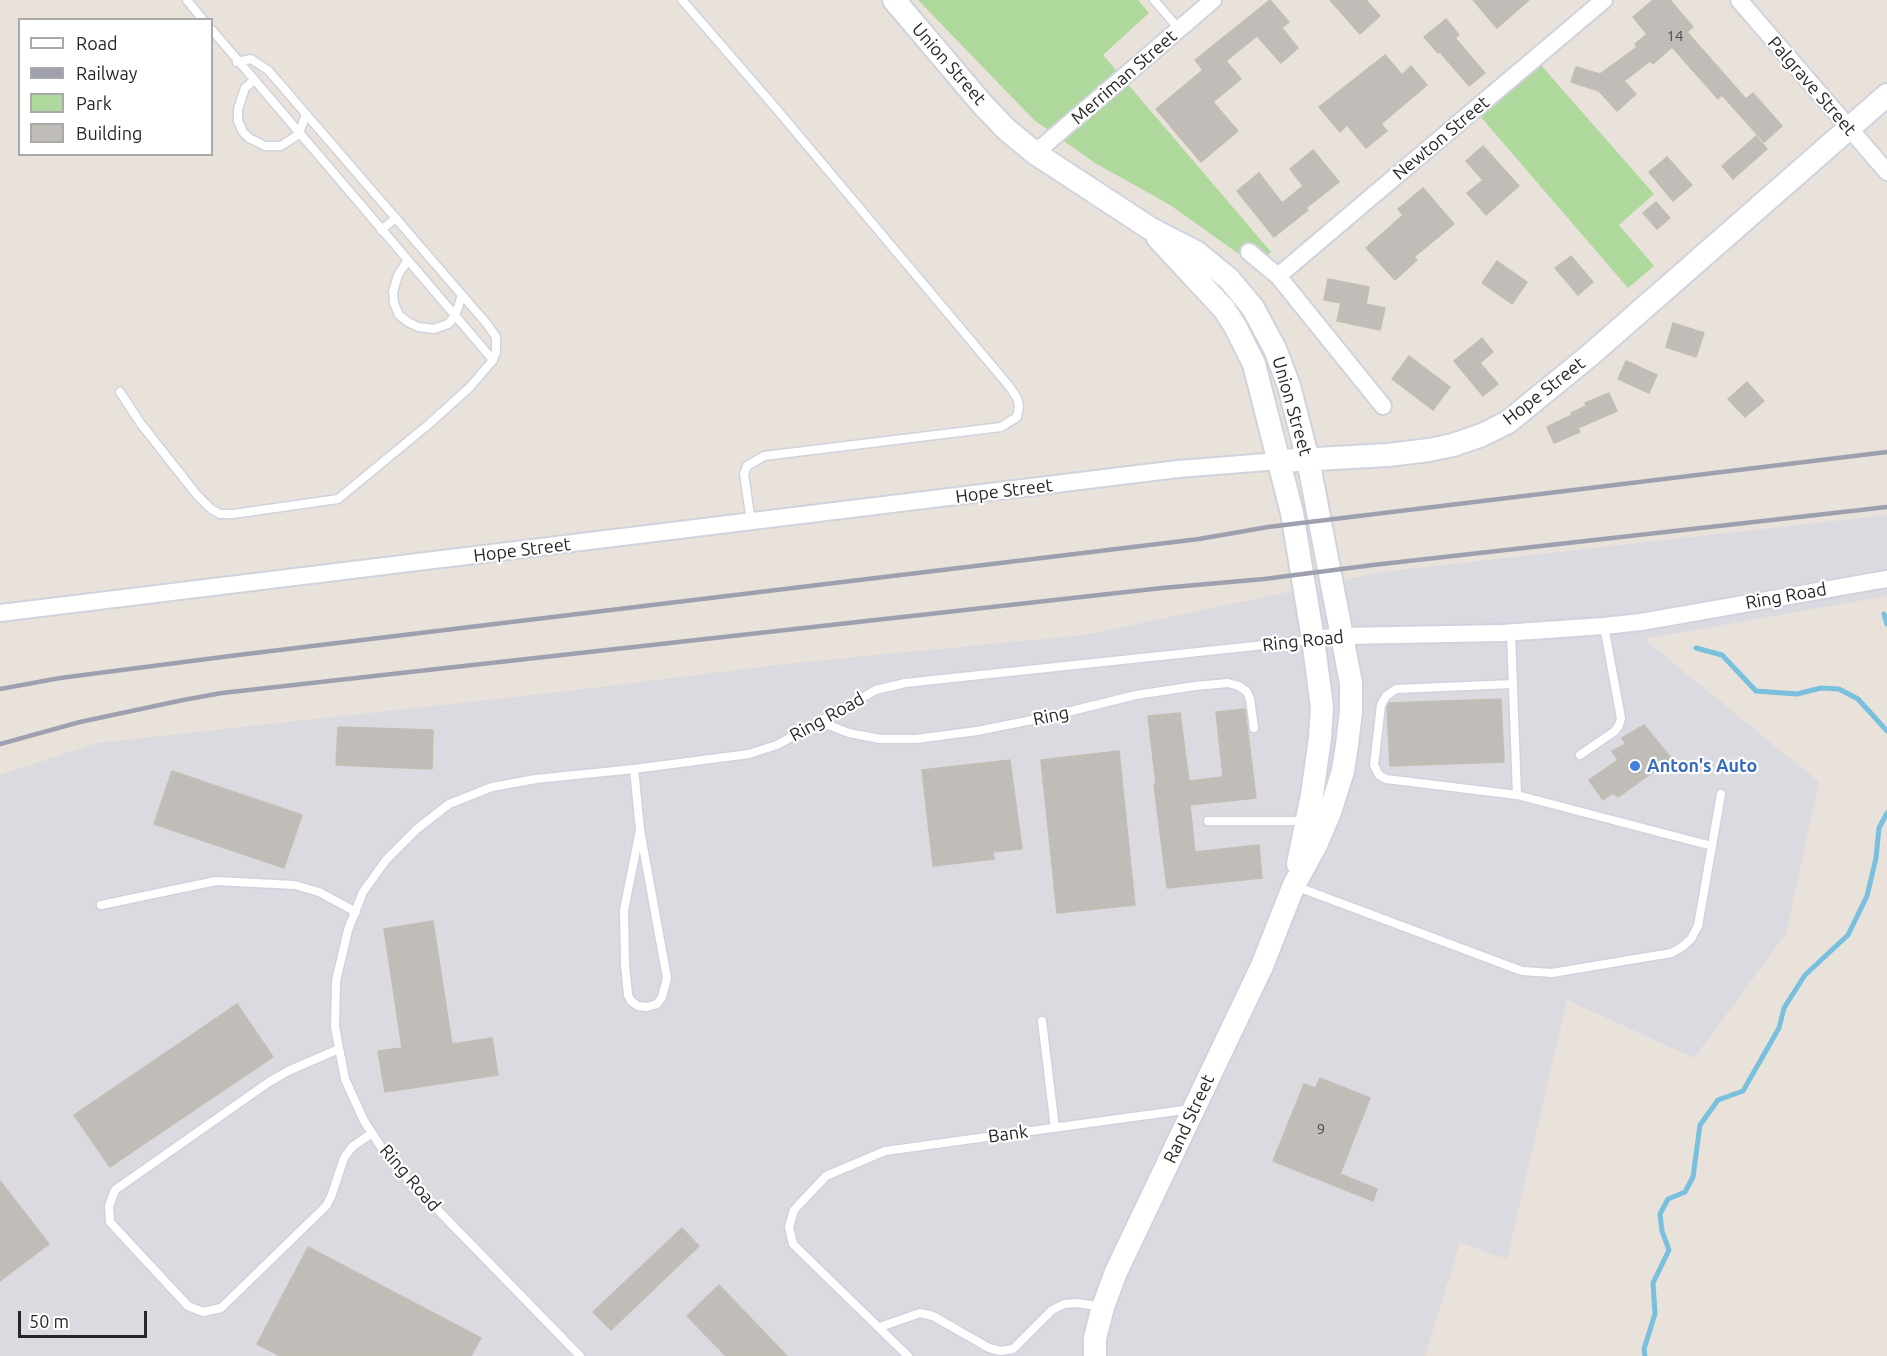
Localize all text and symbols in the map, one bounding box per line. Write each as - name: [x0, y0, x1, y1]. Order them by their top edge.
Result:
- legend: [18, 18, 213, 156]
- street label: Union Street: [907, 18, 991, 110]
- street label: Merriman Street: [1067, 25, 1181, 129]
- house number: 14: [1667, 27, 1683, 45]
- street label: Palgrave Street: [1763, 32, 1861, 140]
- text: Road: [76, 33, 118, 53]
- text: Railway: [76, 63, 137, 83]
- street label: Newton Street: [1388, 91, 1494, 185]
- text: Park: [76, 93, 112, 113]
- text: Building: [76, 123, 142, 143]
- street label: Hope Street: [1499, 352, 1589, 430]
- street label: Union Street: [1268, 354, 1316, 458]
- street label: Hope Street: [954, 474, 1054, 508]
- street label: Hope Street: [472, 533, 572, 567]
- street label: Ring Road: [1744, 578, 1828, 614]
- street label: Ring Road: [1261, 626, 1345, 656]
- street label: Ring Road: [786, 688, 868, 746]
- street label: Ring: [1031, 702, 1071, 730]
- place label: Anton's Auto: [1647, 755, 1757, 777]
- marker: Anton's Auto: [1628, 759, 1642, 773]
- street label: Rand Street: [1159, 1071, 1219, 1167]
- house number: 9: [1317, 1120, 1325, 1138]
- street label: Bank: [987, 1121, 1029, 1147]
- street label: Ring Road: [375, 1140, 445, 1216]
- scale bar: [21, 1299, 150, 1337]
- text: 50 m: [29, 1311, 69, 1331]

